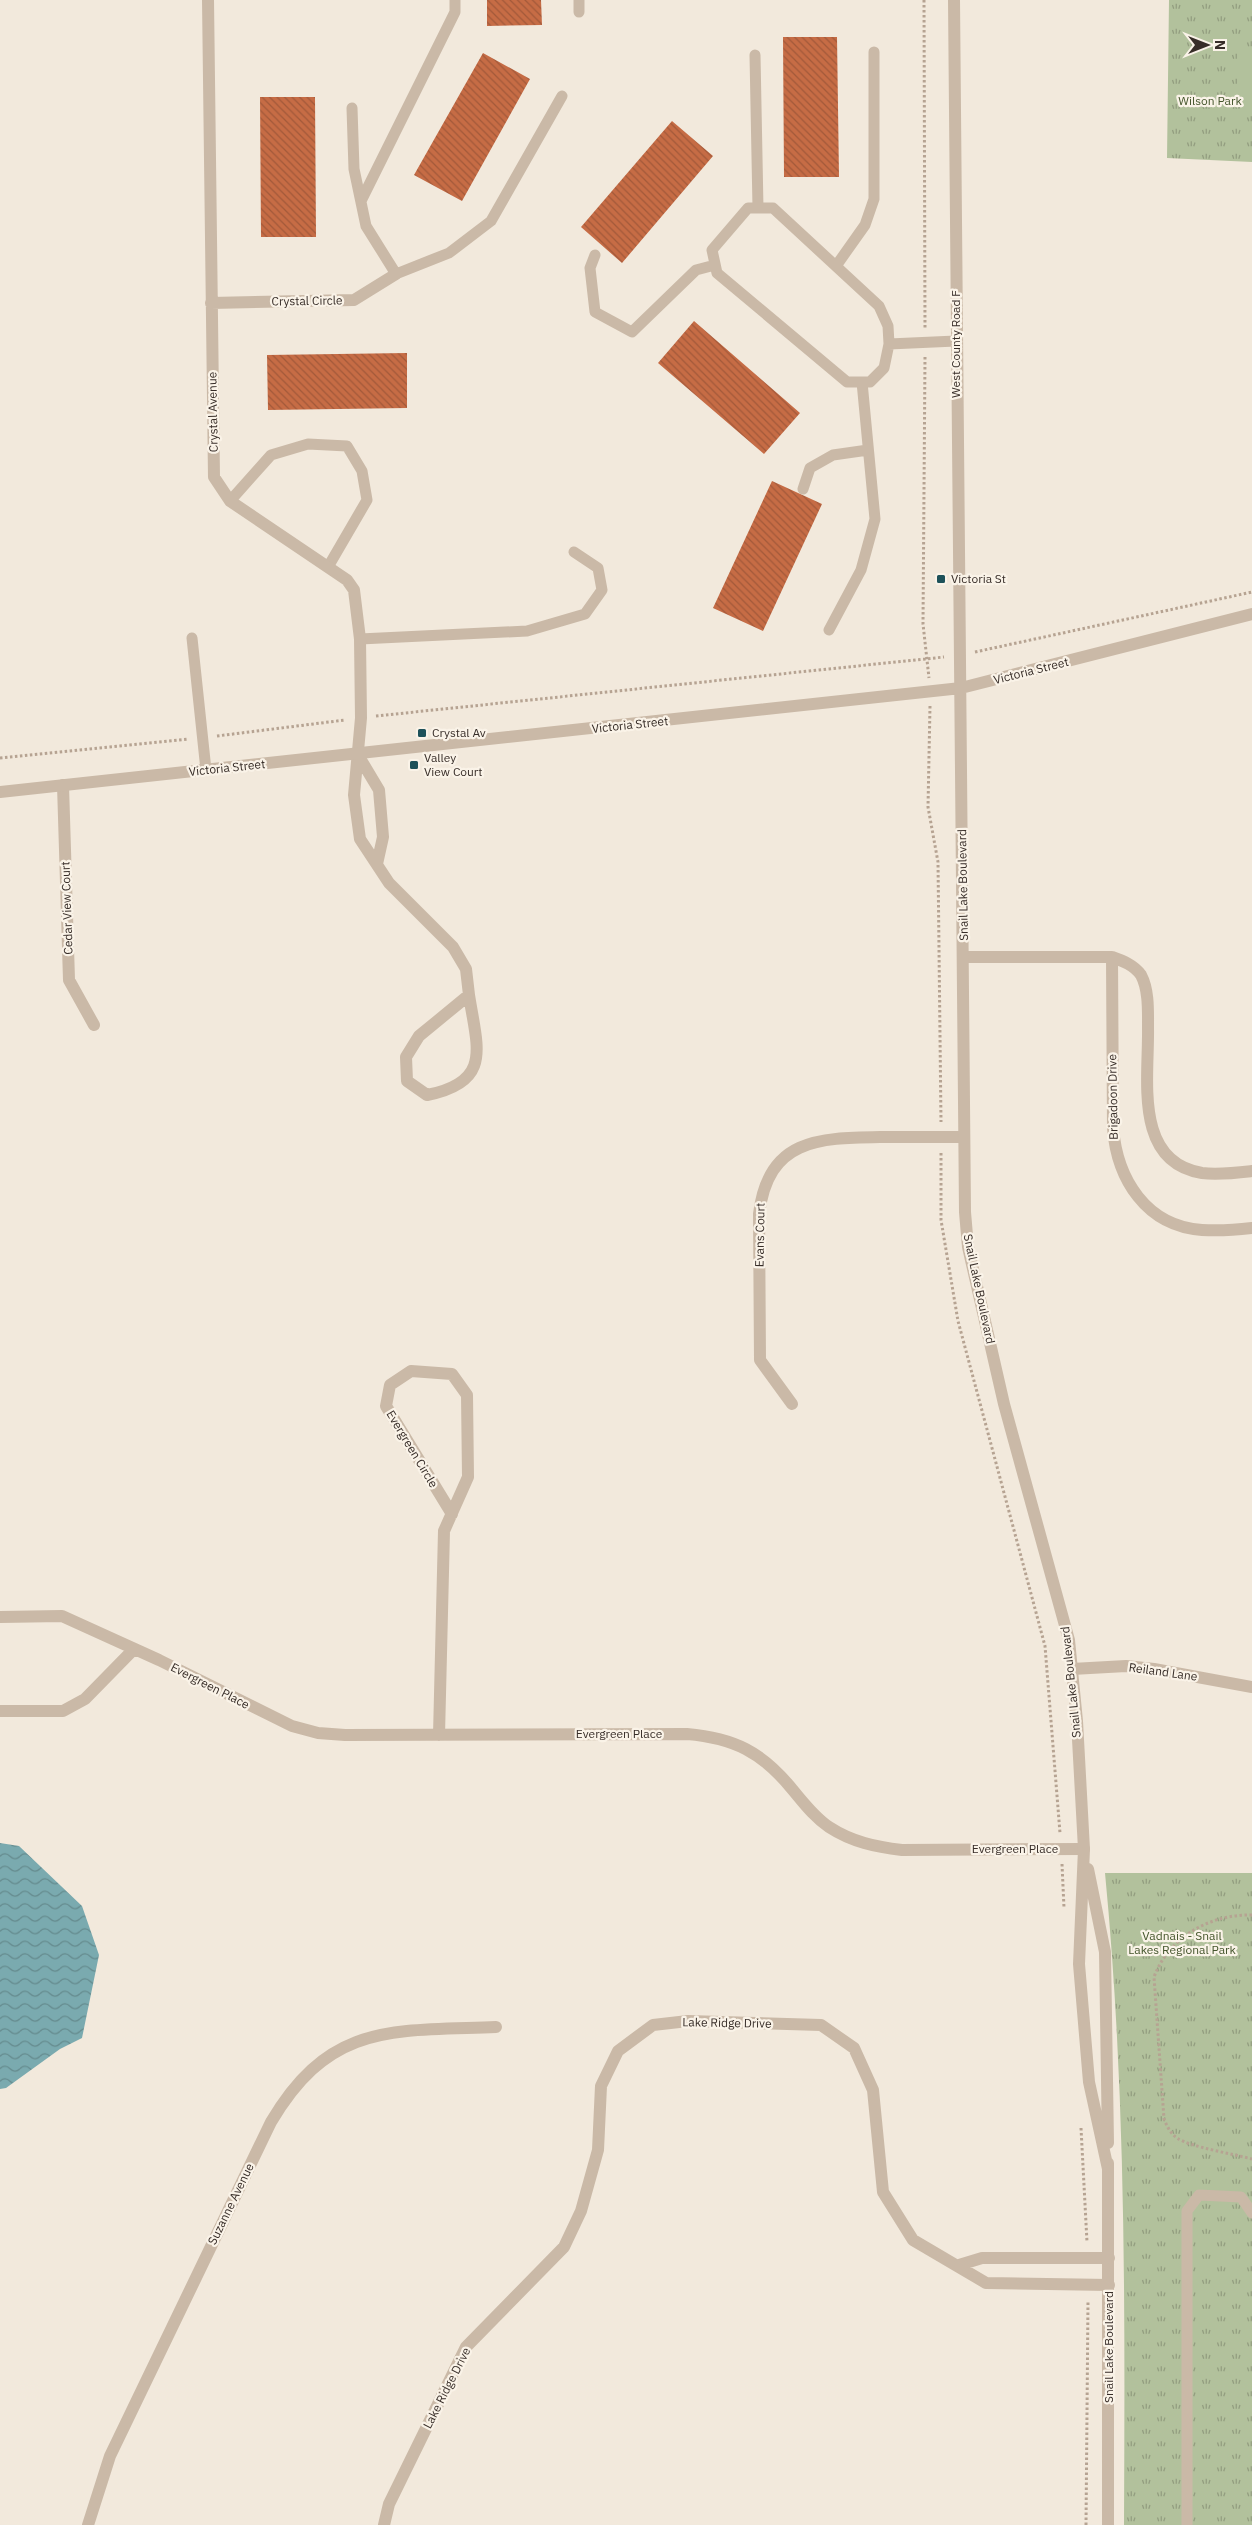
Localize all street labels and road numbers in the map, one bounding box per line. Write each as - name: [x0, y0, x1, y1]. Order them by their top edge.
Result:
- street label: West County Road F: [948, 290, 963, 398]
- street label: Crystal Circle: [271, 292, 343, 309]
- street label: Crystal Avenue: [204, 371, 221, 452]
- street label: Victoria Street: [992, 654, 1070, 687]
- street label: Victoria Street: [591, 713, 669, 736]
- street label: Victoria Street: [188, 756, 266, 779]
- street label: Snail Lake Boulevard: [954, 829, 971, 941]
- street label: Cedar View Court: [57, 861, 76, 955]
- street label: Brigadoon Drive: [1104, 1054, 1121, 1140]
- street label: Evans Court: [751, 1203, 768, 1267]
- street label: Snail Lake Boulevard: [961, 1233, 998, 1345]
- street label: Evergreen Circle: [383, 1407, 442, 1491]
- street label: Snail Lake Boulevard: [1057, 1626, 1084, 1738]
- street label: Evergreen Place: [168, 1659, 253, 1712]
- street label: Reiland Lane: [1128, 1659, 1199, 1684]
- street label: Evergreen Place: [576, 1726, 663, 1741]
- street label: Evergreen Place: [972, 1841, 1059, 1856]
- street label: Lake Ridge Drive: [682, 2014, 772, 2031]
- street label: Suzanne Avenue: [204, 2160, 257, 2247]
- street label: Snail Lake Boulevard: [1101, 2291, 1116, 2403]
- street label: Lake Ridge Drive: [420, 2344, 474, 2431]

